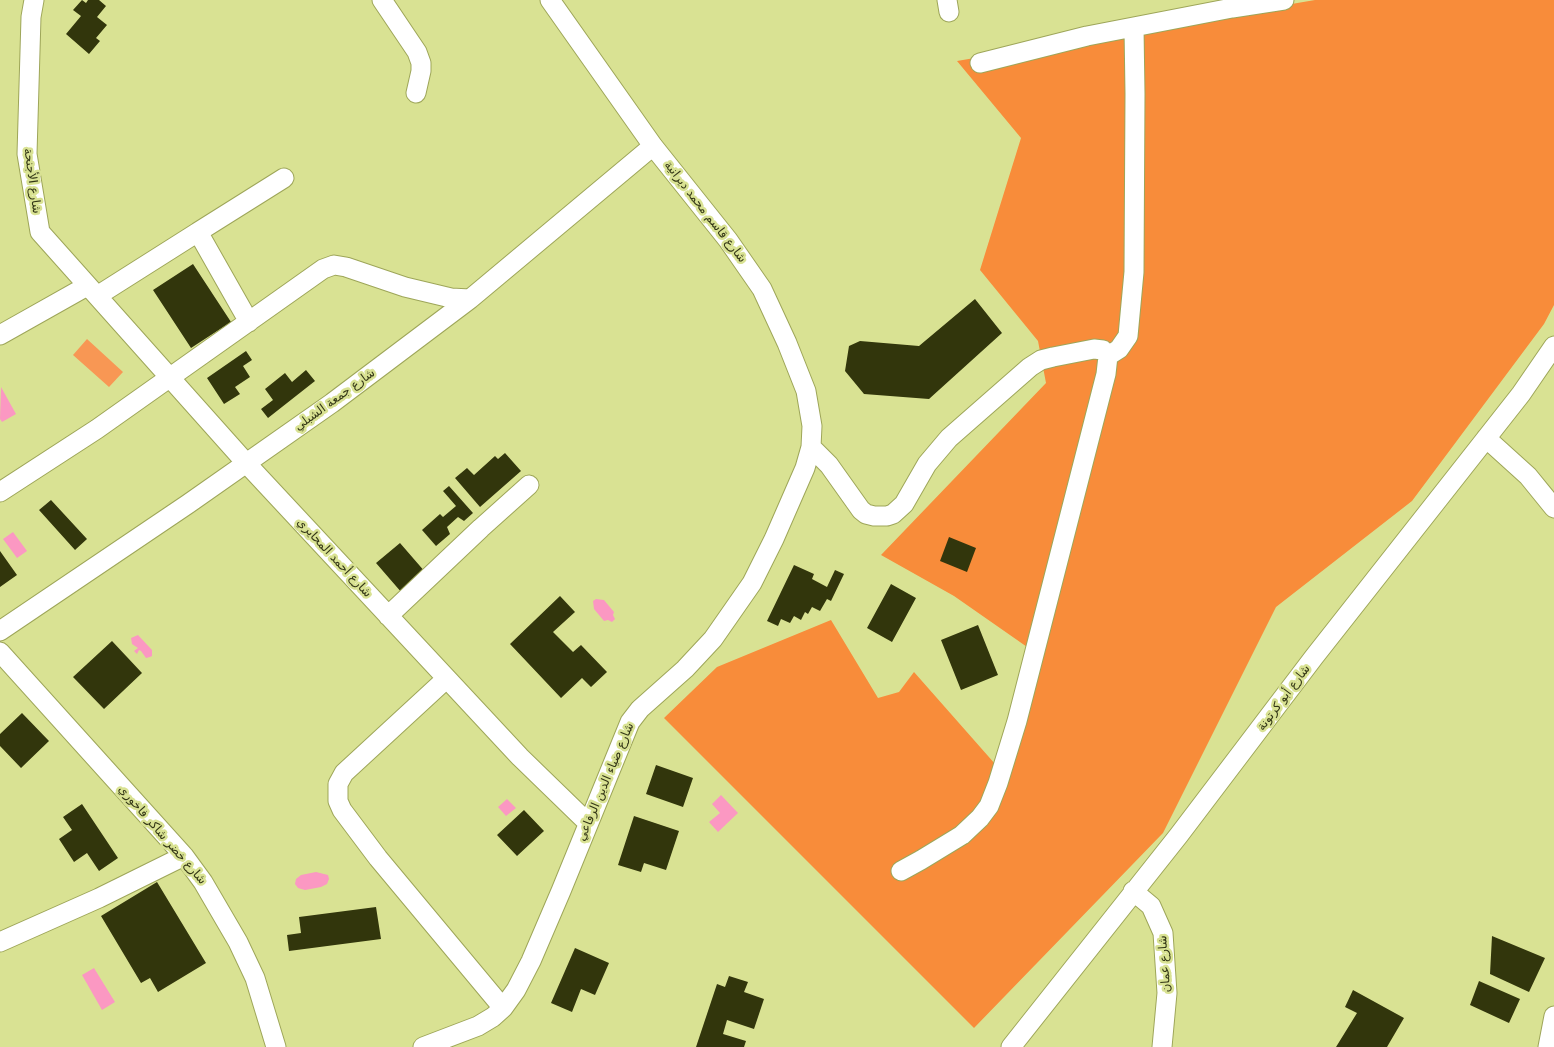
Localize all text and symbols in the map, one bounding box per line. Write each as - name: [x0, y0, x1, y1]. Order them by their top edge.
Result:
- street label: شارع الأجنحة: [20, 147, 44, 215]
- street label: شارع قاسم محمد ديرانية: [661, 158, 749, 266]
- street label: شارع جمعة الشبلي: [292, 366, 378, 434]
- street label: شارع أحمد المحايري: [294, 515, 374, 601]
- street label: شارع أبو كرتونة: [1255, 662, 1313, 734]
- street label: شارع ضياء الدين الرفاعي: [575, 721, 637, 843]
- street label: شارع خضر شاكر فاخوري: [115, 782, 209, 888]
- street label: شارع عمان: [1156, 935, 1174, 993]

